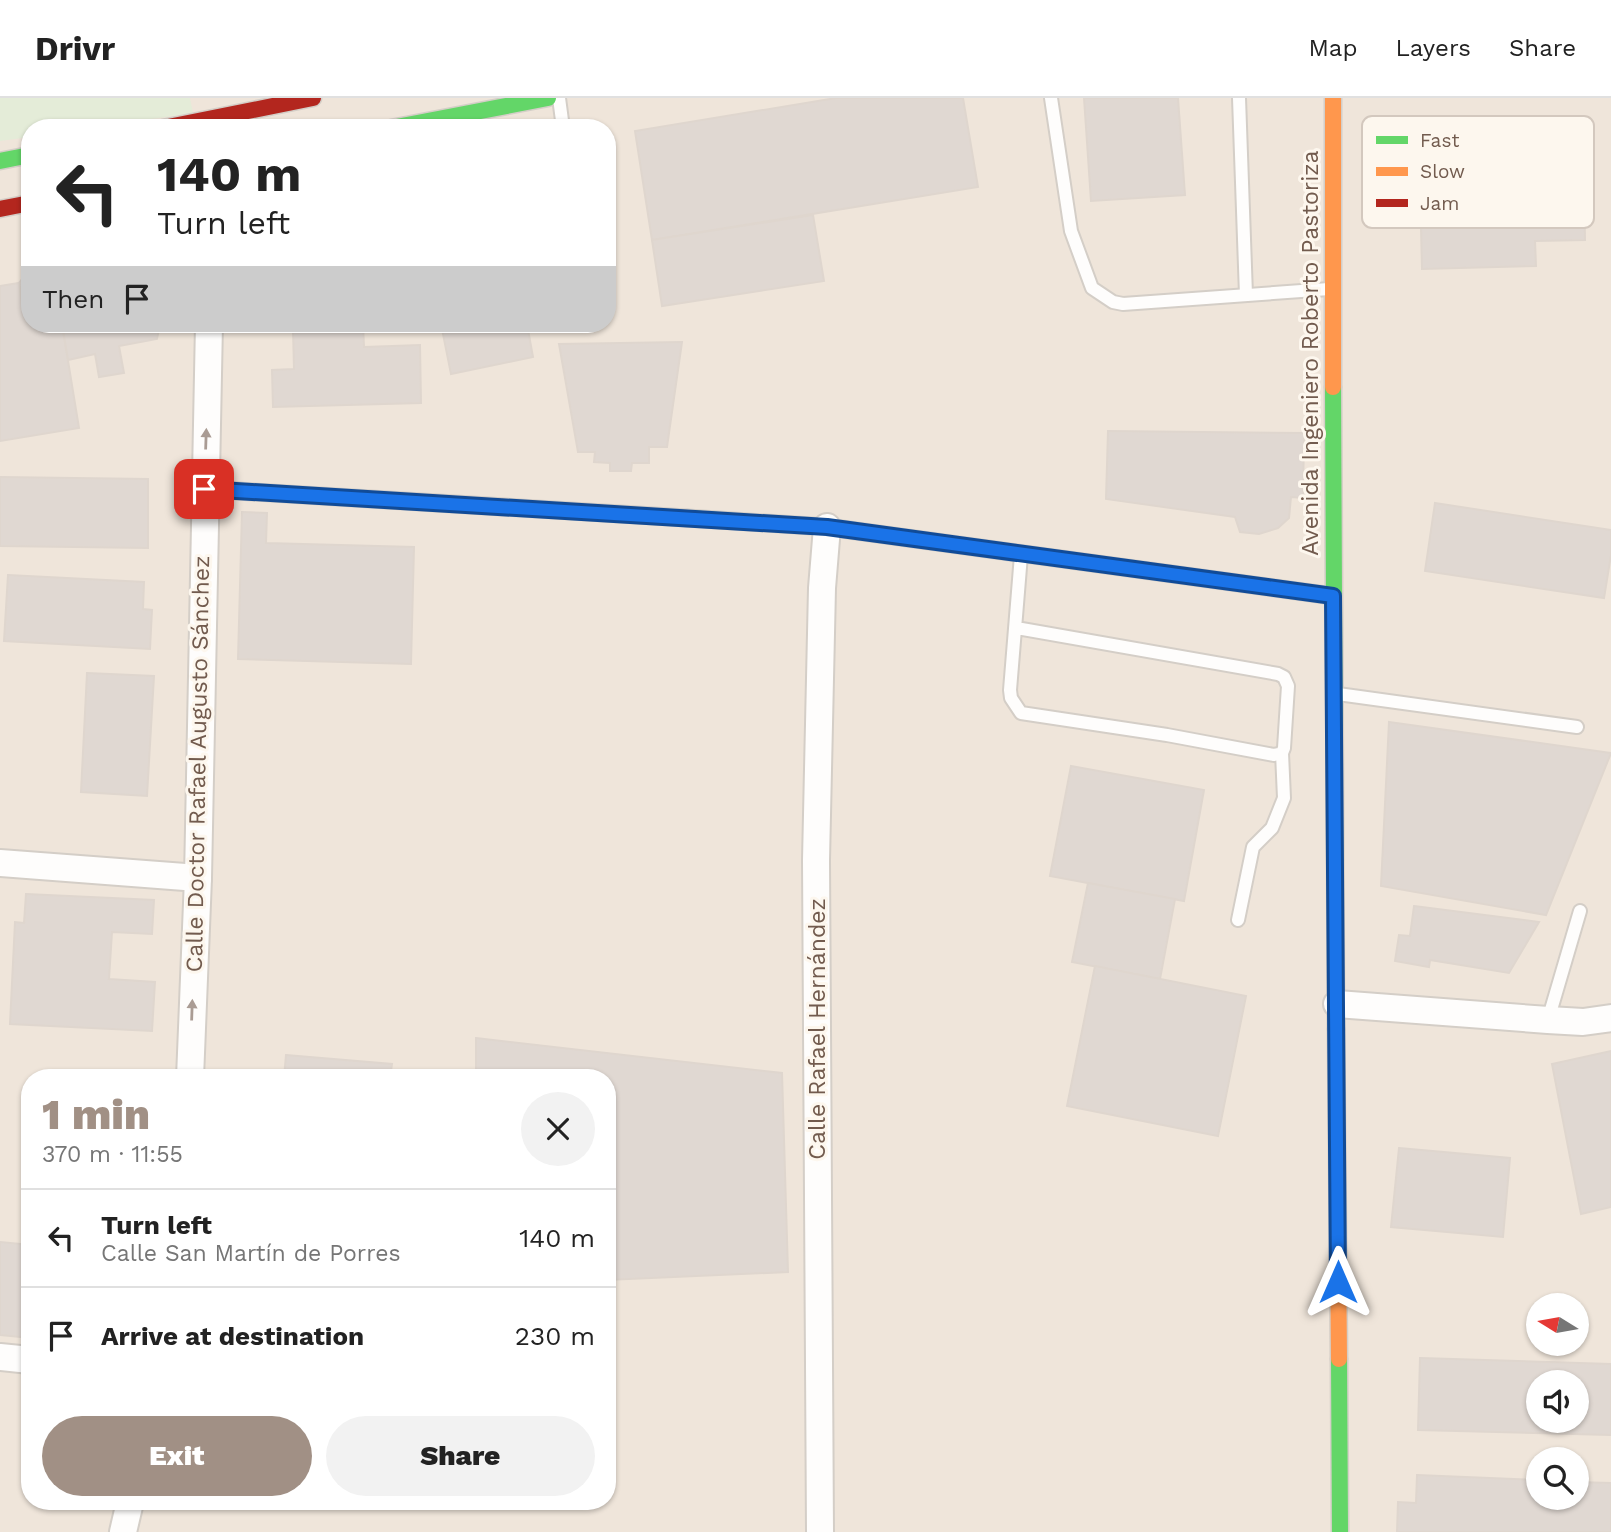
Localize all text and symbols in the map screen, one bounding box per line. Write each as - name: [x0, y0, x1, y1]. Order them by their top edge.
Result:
- text: Drivr: [35, 29, 115, 68]
- text: Map: [1309, 34, 1357, 62]
- text: Layers: [1395, 34, 1471, 62]
- text: Share: [1509, 34, 1576, 62]
- legend: [1362, 116, 1594, 228]
- text: Fast: [1420, 129, 1459, 152]
- text: 140 m: [157, 145, 301, 203]
- icon: left: [42, 147, 133, 238]
- street label: Avenida Ingeniero Roberto Pastoriza: [1297, 150, 1324, 556]
- text: Slow: [1420, 160, 1465, 183]
- text: Jam: [1420, 192, 1459, 215]
- text: Turn left: [157, 204, 290, 242]
- icon: arrive: [118, 280, 156, 318]
- text: Then: [42, 284, 104, 314]
- one-way arrow: [200, 428, 212, 450]
- pin: [174, 459, 234, 519]
- icon: arrive: [185, 470, 223, 508]
- street label: Calle Doctor Rafael Augusto Sánchez: [181, 555, 215, 973]
- street label: Calle Rafael Hernández: [804, 898, 831, 1160]
- one-way arrow: [187, 999, 198, 1021]
- text: 1 min: [42, 1090, 150, 1139]
- button: close: [521, 1092, 595, 1166]
- text: 370 m · 11:55: [42, 1141, 183, 1168]
- text: Turn left: [101, 1210, 212, 1240]
- icon: left: [42, 1219, 80, 1257]
- text: 140 m: [519, 1223, 595, 1253]
- text: Calle San Martín de Porres: [101, 1240, 401, 1267]
- position arrow: [1301, 1245, 1375, 1319]
- north arrow: [1526, 1293, 1589, 1356]
- map controls: [1526, 1293, 1589, 1510]
- icon: arrive: [42, 1317, 80, 1355]
- text: Arrive at destination: [101, 1321, 364, 1351]
- text: 230 m: [515, 1321, 595, 1351]
- button: sound: [1526, 1370, 1589, 1433]
- button: Exit: [42, 1416, 312, 1496]
- button: Share: [326, 1416, 595, 1496]
- button: search: [1526, 1447, 1589, 1510]

